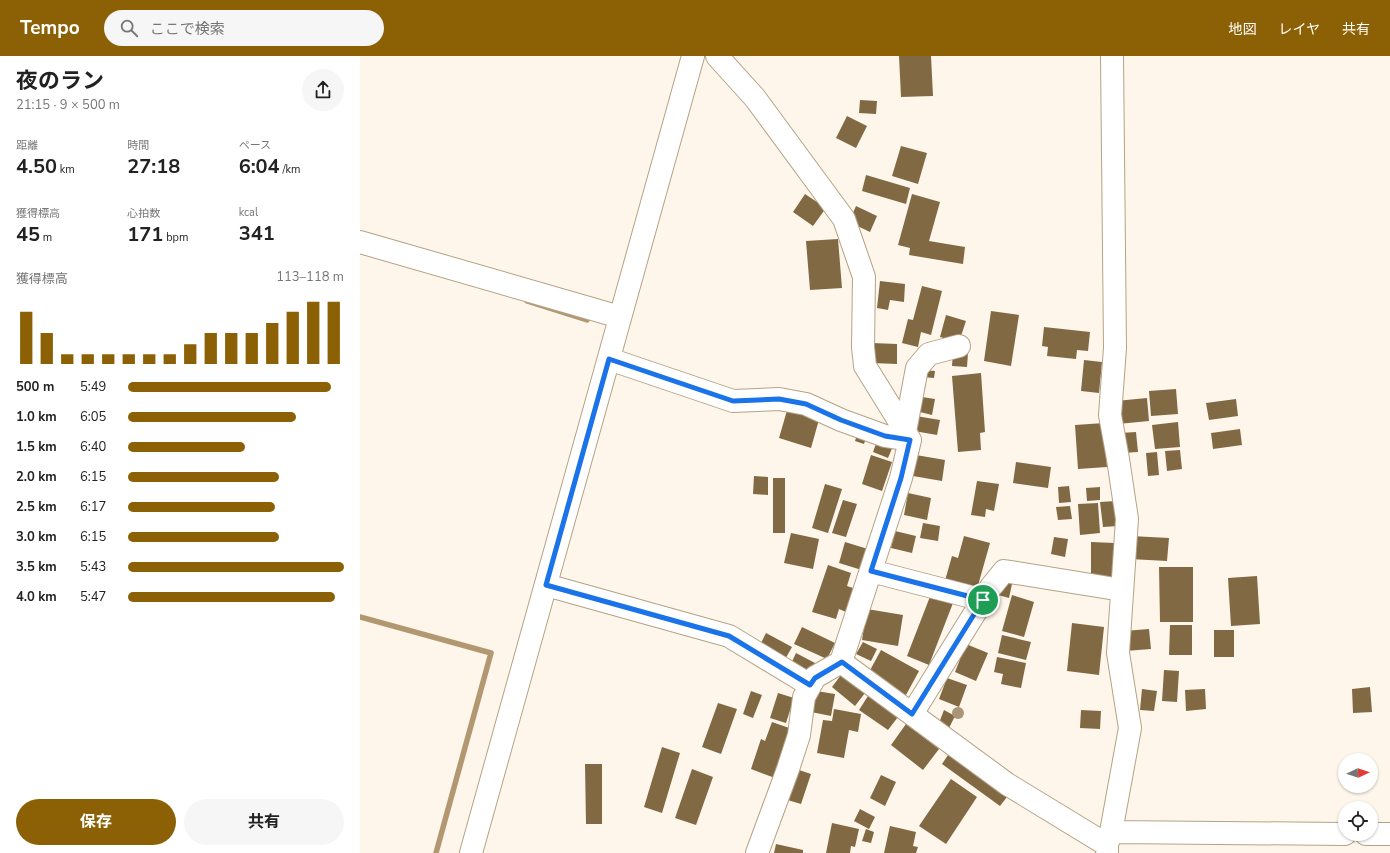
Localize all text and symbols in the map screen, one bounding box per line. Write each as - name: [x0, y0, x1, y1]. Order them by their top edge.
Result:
- search box: [104, 10, 384, 46]
- text: Tempo: [20, 15, 80, 41]
- icon: search: [118, 17, 140, 39]
- text: ここで検索: [150, 19, 225, 39]
- text: 地図: [1228, 20, 1256, 39]
- text: レイヤ: [1278, 20, 1320, 39]
- text: 共有: [1342, 20, 1370, 39]
- text: 夜のラン: [16, 66, 104, 96]
- button: share: [302, 69, 344, 111]
- text: 21:15 · 9 × 500 m: [16, 96, 120, 114]
- text: 距離: [16, 138, 38, 153]
- text: 時間: [127, 138, 149, 153]
- text: ペース: [239, 138, 271, 153]
- text: 4.50: [16, 153, 57, 180]
- text: 27:18: [127, 153, 180, 180]
- text: 6:04: [239, 153, 280, 180]
- text: km: [57, 162, 75, 177]
- text: /km: [280, 162, 300, 177]
- text: kcal: [239, 205, 258, 220]
- text: 獲得標高: [16, 206, 60, 221]
- text: 心拍数: [127, 206, 160, 221]
- text: 341: [239, 220, 275, 247]
- text: 45: [16, 221, 40, 248]
- text: 171: [127, 221, 163, 248]
- text: m: [40, 230, 52, 245]
- text: bpm: [163, 230, 188, 245]
- text: 113–118 m: [276, 268, 344, 286]
- text: 獲得標高: [16, 270, 68, 288]
- text: 500 m: [16, 378, 54, 396]
- text: 5:49: [80, 378, 106, 396]
- text: 1.0 km: [16, 408, 57, 426]
- text: 6:05: [80, 408, 106, 426]
- text: 1.5 km: [16, 438, 57, 456]
- text: 6:40: [80, 438, 106, 456]
- text: 2.0 km: [16, 468, 57, 486]
- text: 6:15: [80, 468, 106, 486]
- text: 2.5 km: [16, 498, 57, 516]
- text: 6:17: [80, 498, 106, 516]
- text: 3.0 km: [16, 528, 57, 546]
- text: 6:15: [80, 528, 106, 546]
- text: 3.5 km: [16, 558, 57, 576]
- text: 5:43: [80, 558, 106, 576]
- pin: [966, 583, 1000, 617]
- text: 4.0 km: [16, 588, 57, 606]
- text: 5:47: [80, 588, 106, 606]
- icon: arrive: [972, 589, 994, 611]
- north arrow: [1338, 753, 1378, 793]
- map controls: [1338, 753, 1378, 841]
- button: 保存: [16, 799, 176, 845]
- button: 共有: [184, 799, 344, 845]
- button: locate: [1338, 801, 1378, 841]

